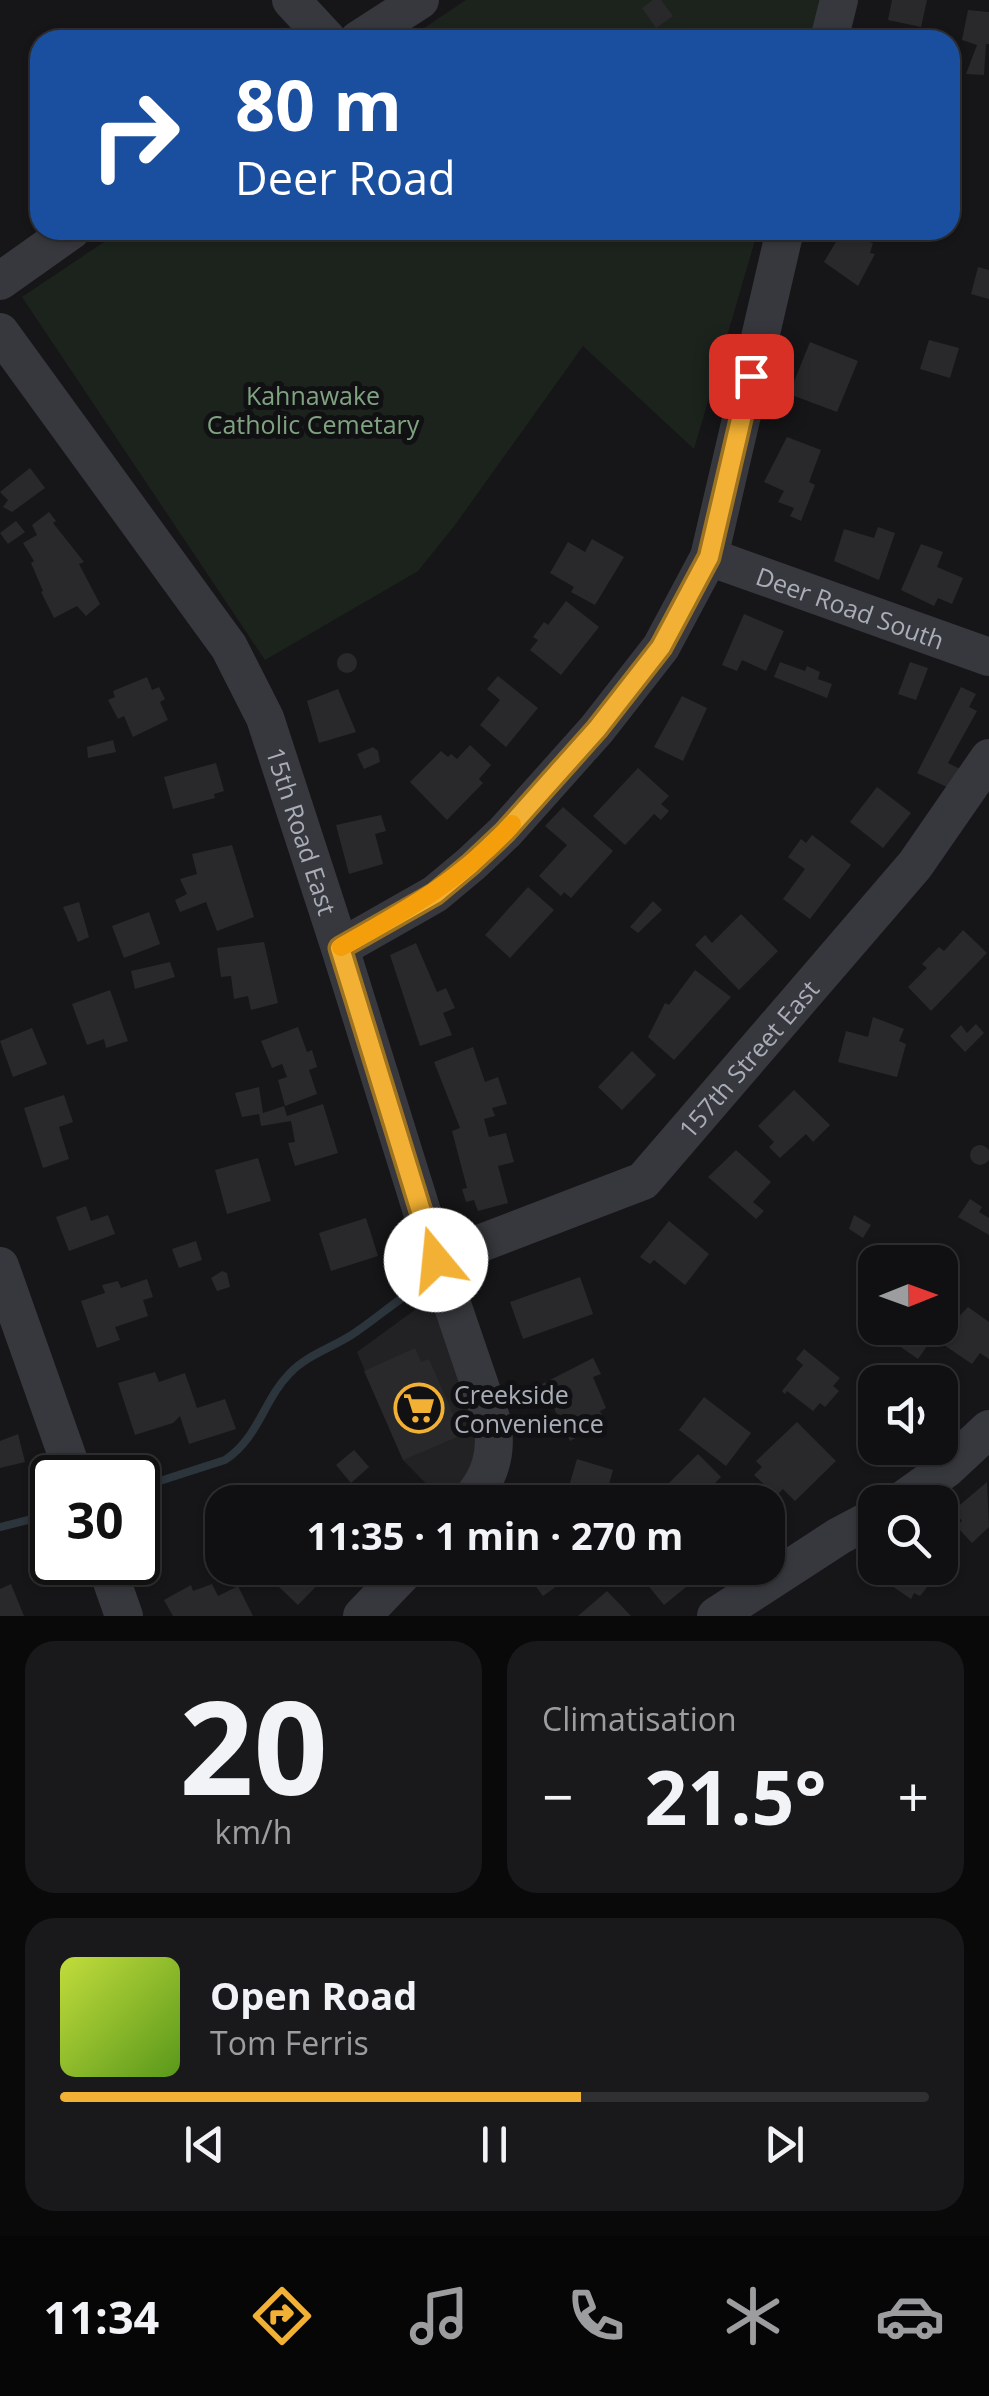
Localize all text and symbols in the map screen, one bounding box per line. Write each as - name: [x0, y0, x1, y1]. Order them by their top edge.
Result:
- text: 80 m: [235, 56, 402, 152]
- icon: right: [70, 70, 200, 200]
- text: Deer Road: [235, 147, 456, 208]
- pin: [709, 334, 794, 419]
- icon: arrive: [724, 349, 779, 404]
- park label: Kahnawake Catholic Cemetary: [207, 378, 420, 441]
- street label: Deer Road South: [752, 558, 949, 657]
- street label: 15th Road East: [259, 743, 345, 919]
- street label: 157th Street East: [671, 972, 826, 1145]
- position arrow: [384, 1208, 488, 1312]
- north arrow: [858, 1245, 958, 1345]
- map controls: [858, 1245, 958, 1585]
- button: sound: [858, 1365, 958, 1465]
- place label: Creekside Convenience: [454, 1377, 604, 1440]
- supermarket icon: Creekside Convenience: [393, 1382, 445, 1434]
- speed limit sign: 30: [30, 1455, 160, 1585]
- button: search: [858, 1485, 958, 1585]
- text: 11:35 · 1 min · 270 m: [307, 1509, 683, 1561]
- text: 20: [179, 1656, 328, 1833]
- text: Climatisation: [542, 1697, 737, 1740]
- text: 21.5°: [644, 1745, 827, 1847]
- text: −: [542, 1758, 573, 1833]
- text: +: [898, 1758, 929, 1833]
- text: km/h: [215, 1810, 292, 1853]
- text: Open Road: [210, 1969, 417, 2021]
- text: Tom Ferris: [210, 2021, 369, 2064]
- icon: previous: [177, 2117, 232, 2172]
- icon: pause: [467, 2117, 522, 2172]
- icon: next: [757, 2117, 812, 2172]
- icon: directions: [247, 2281, 317, 2351]
- icon: music: [404, 2281, 474, 2351]
- icon: phone: [561, 2281, 631, 2351]
- icon: climate: [718, 2281, 788, 2351]
- icon: car: [875, 2281, 945, 2351]
- text: 11:34: [44, 2286, 159, 2347]

